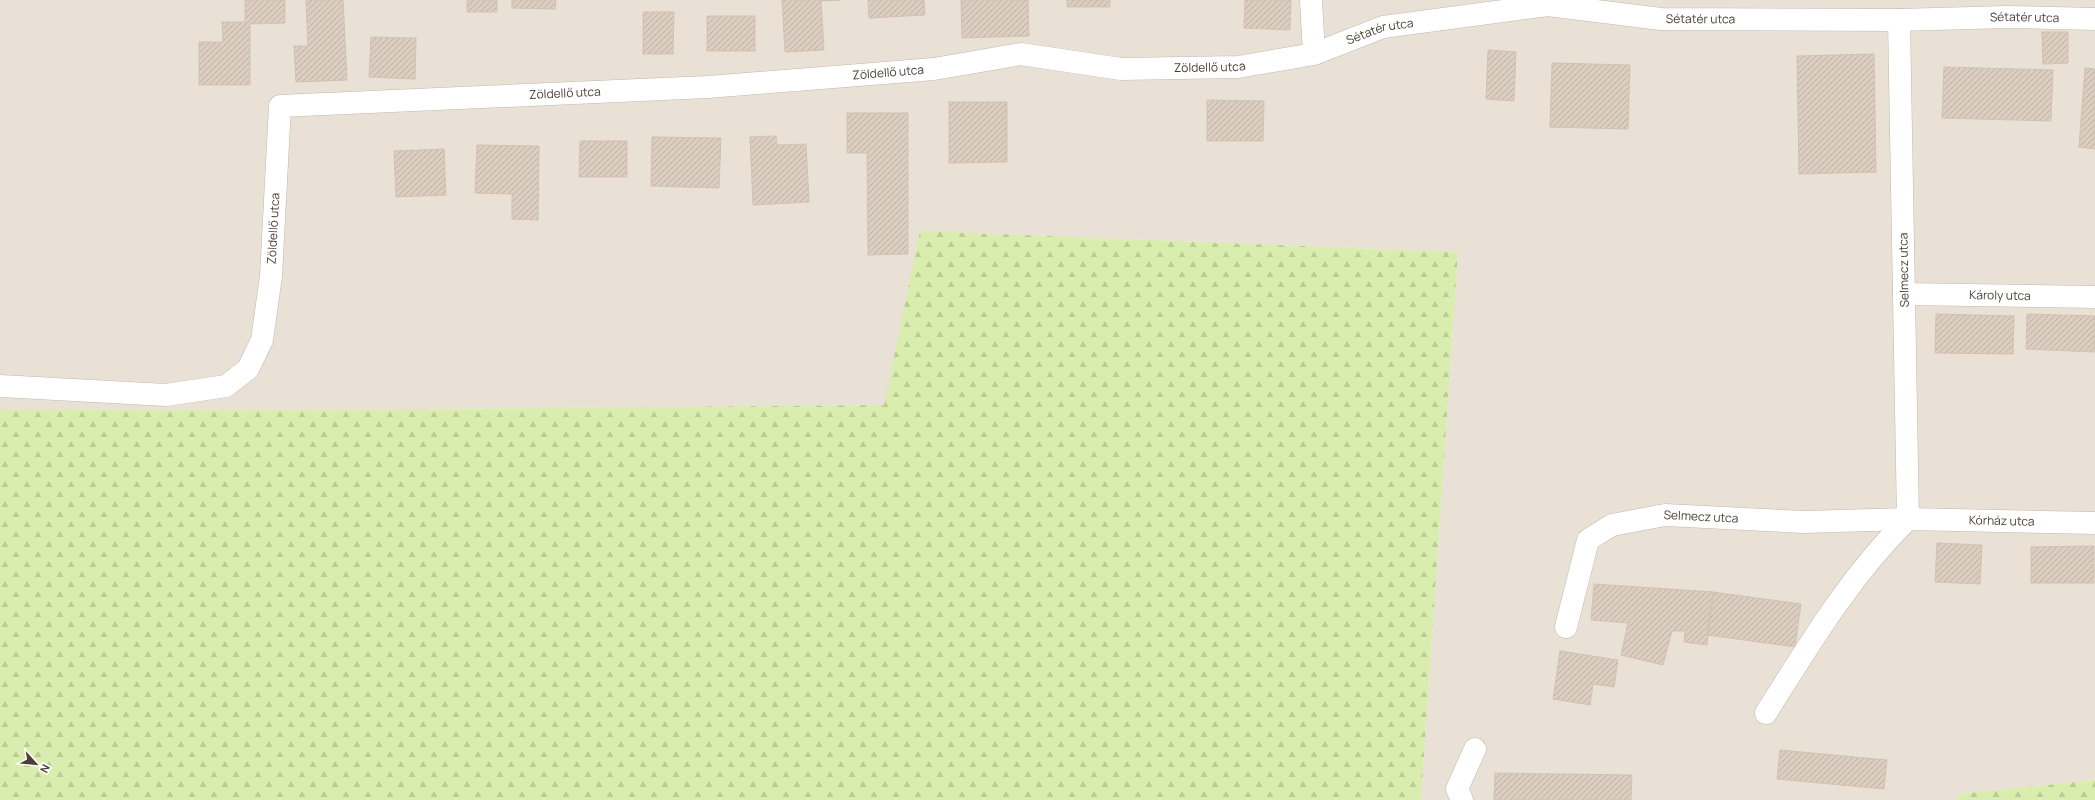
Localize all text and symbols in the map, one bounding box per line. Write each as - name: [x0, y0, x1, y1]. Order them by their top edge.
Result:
- street label: Sétatér utca: [1990, 8, 2059, 26]
- street label: Sétatér utca: [1666, 10, 1735, 27]
- street label: Sétatér utca: [1344, 14, 1414, 49]
- street label: Zöldellő utca: [1174, 57, 1247, 76]
- street label: Zöldellő utca: [852, 61, 925, 83]
- street label: Zöldellő utca: [529, 83, 601, 103]
- street label: Zöldellő utca: [263, 192, 283, 265]
- street label: Selmecz utca: [1894, 232, 1913, 308]
- street label: Károly utca: [1969, 286, 2031, 304]
- street label: Selmecz utca: [1663, 506, 1739, 527]
- street label: Kórház utca: [1969, 511, 2035, 530]
- north arrow: [16, 744, 56, 784]
- text: N: [37, 762, 54, 776]

